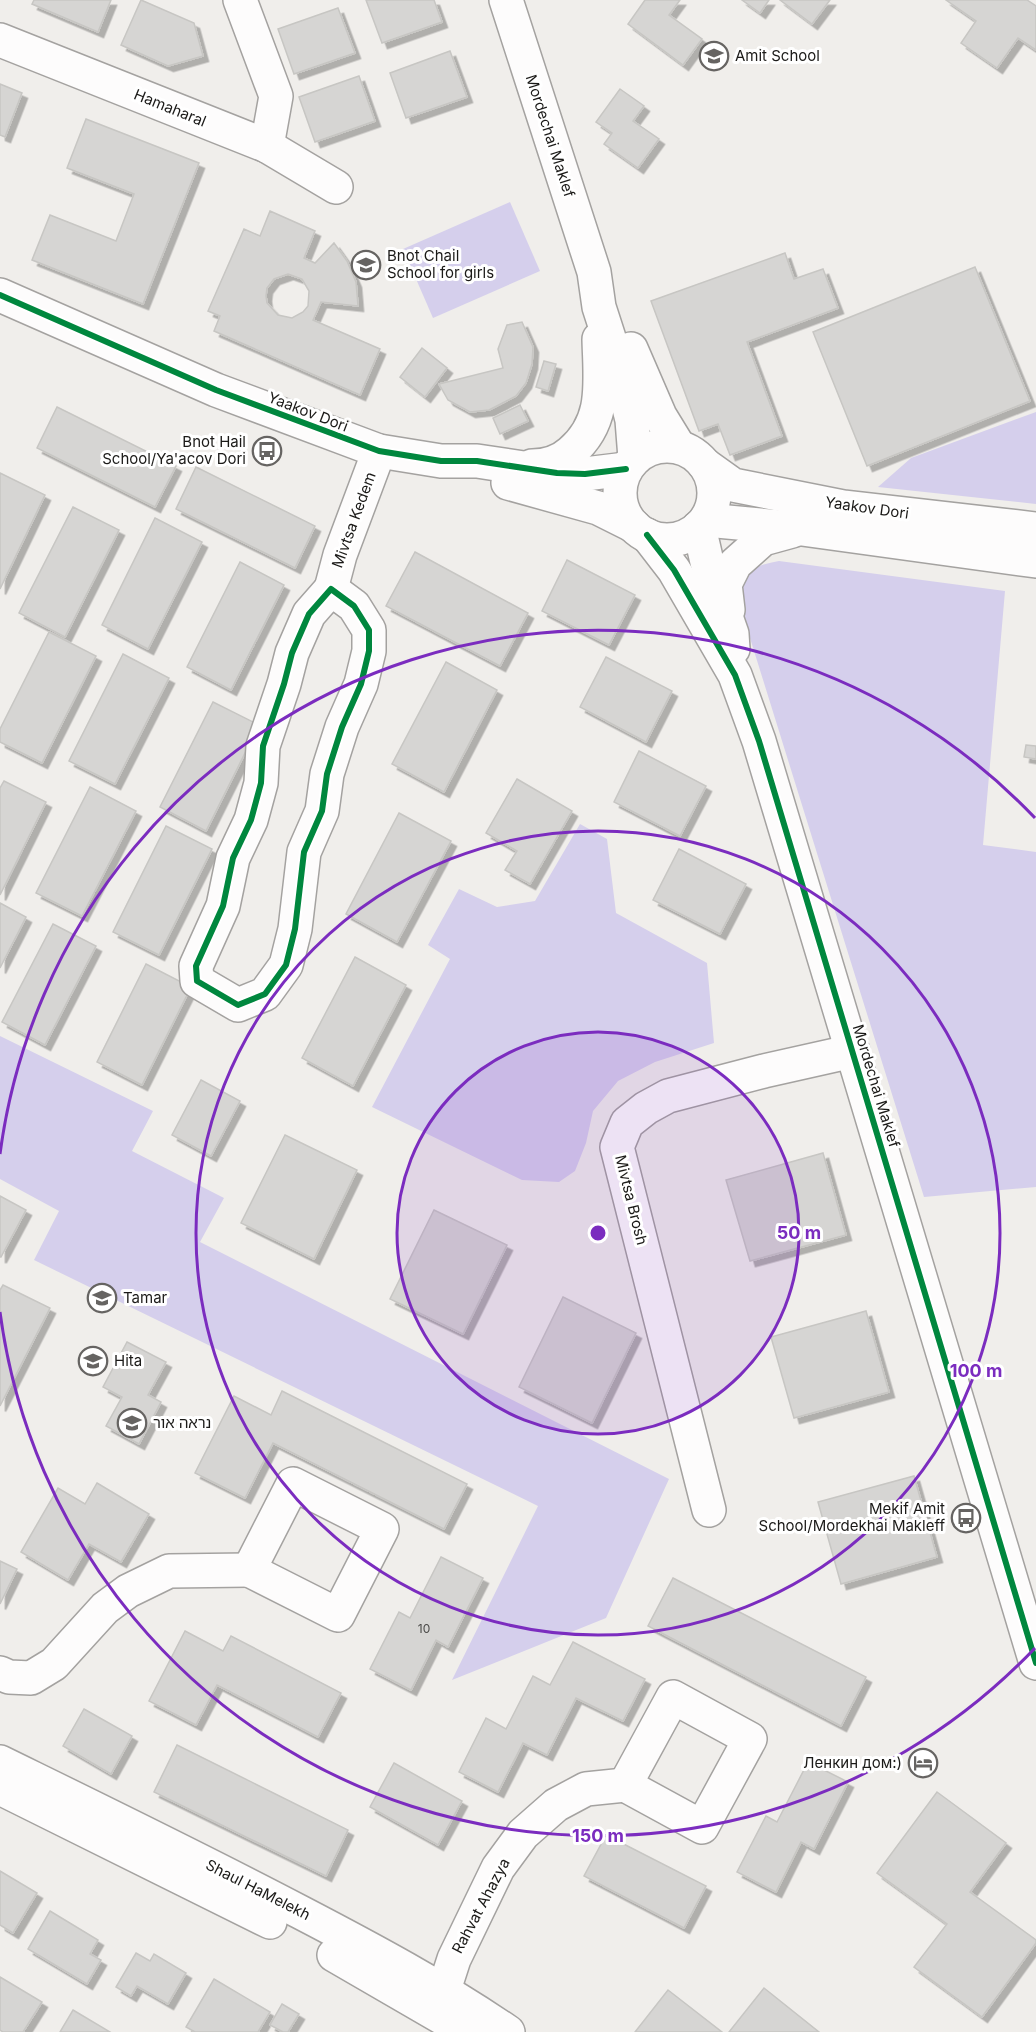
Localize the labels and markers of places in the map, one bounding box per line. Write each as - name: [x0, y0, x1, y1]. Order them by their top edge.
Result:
- school or university icon: Amit School: [698, 40, 730, 72]
- place label: Amit School: [735, 46, 820, 65]
- place label: Bnot Chail School for girls: [387, 246, 494, 282]
- school or university icon: Bnot Chail School for girls: [350, 249, 382, 281]
- place label: Bnot Hail School/Ya'acov Dori: [102, 432, 246, 468]
- bus stop icon: Bnot Hail School/Ya'acov Dori: [251, 435, 283, 467]
- centre of rings: [588, 1223, 608, 1243]
- school or university icon: Tamar: [86, 1282, 118, 1314]
- place label: Tamar: [123, 1288, 168, 1307]
- school or university icon: Hita: [77, 1345, 109, 1377]
- place label: Hita: [114, 1351, 142, 1370]
- school or university icon: נראה אור: [116, 1407, 148, 1439]
- place label: נראה אור: [153, 1413, 211, 1432]
- place label: Mekif Amit School/Mordekhai Makleff: [759, 1499, 945, 1535]
- bus stop icon: Mekif Amit School/Mordekhai Makleff: [950, 1502, 982, 1534]
- hotel icon: Ленкин дом:): [907, 1747, 939, 1779]
- place label: Ленкин дом:): [803, 1753, 902, 1772]

